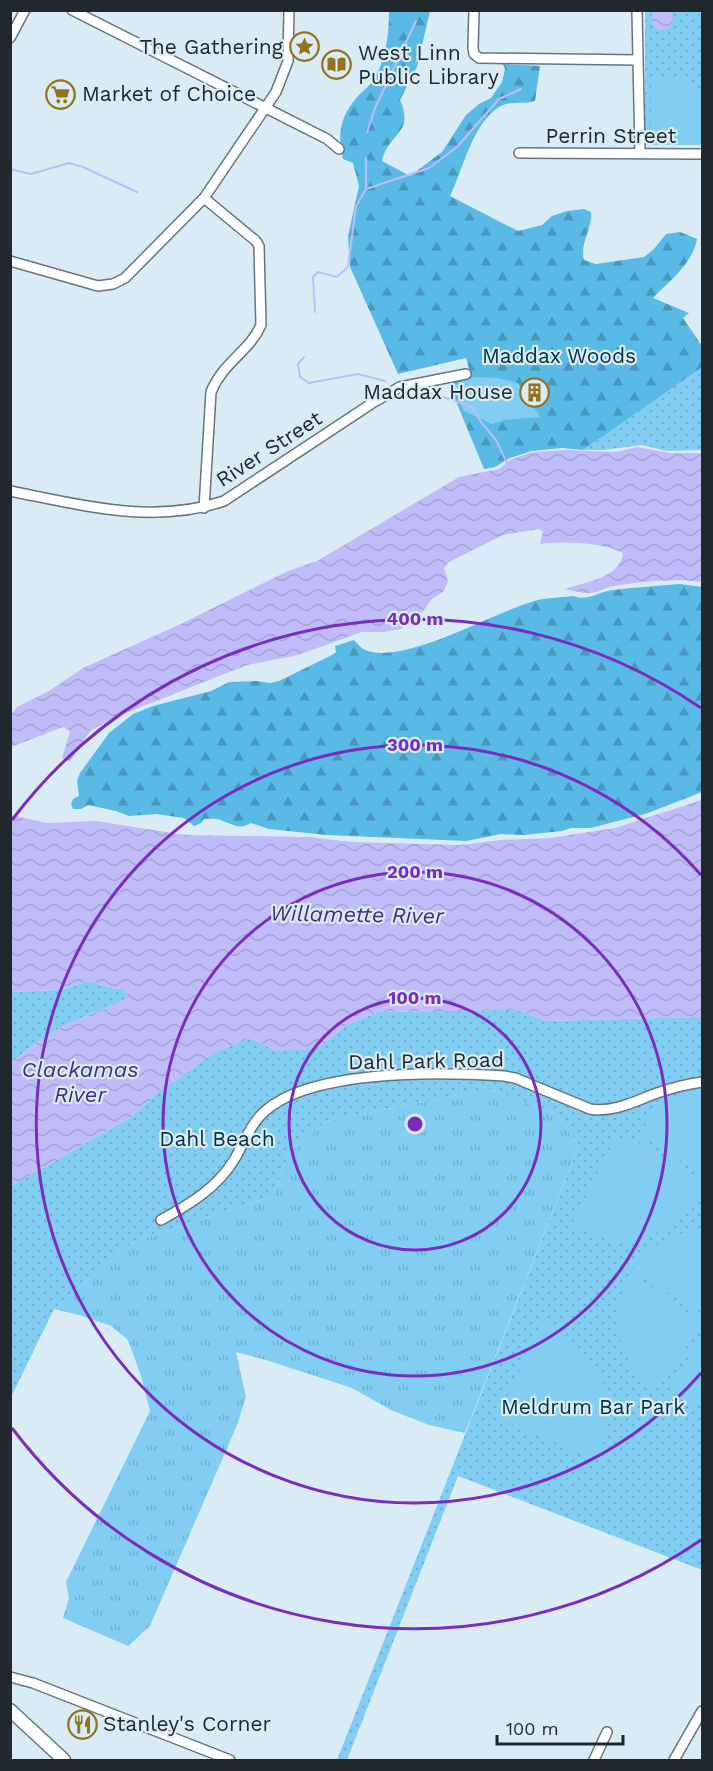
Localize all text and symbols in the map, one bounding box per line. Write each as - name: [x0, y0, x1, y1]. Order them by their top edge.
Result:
- place icon: The Gathering: [288, 31, 320, 63]
- place label: The Gathering: [140, 34, 284, 59]
- place label: West Linn Public Library: [358, 40, 499, 89]
- library icon: West Linn Public Library: [321, 49, 353, 81]
- supermarket icon: Market of Choice: [45, 78, 77, 110]
- place label: Market of Choice: [82, 81, 256, 106]
- street label: Perrin Street: [546, 123, 677, 148]
- park label: Maddax Woods: [482, 343, 636, 368]
- building icon: Maddax House: [518, 376, 550, 408]
- place label: Maddax House: [363, 379, 513, 404]
- street label: River Street: [211, 405, 326, 492]
- text: 400 m: [387, 608, 443, 629]
- text: 300 m: [387, 734, 443, 755]
- text: 200 m: [387, 861, 443, 882]
- water label: Willamette River: [270, 900, 445, 929]
- text: 100 m: [388, 987, 442, 1008]
- street label: Dahl Park Road: [348, 1047, 504, 1074]
- water label: Clackamas River: [22, 1057, 138, 1107]
- centre of rings: [405, 1114, 425, 1134]
- park label: Dahl Beach: [159, 1126, 275, 1151]
- park label: Meldrum Bar Park: [501, 1394, 685, 1419]
- restaurant icon: Stanley's Corner: [66, 1708, 98, 1740]
- scale bar: [497, 1708, 623, 1746]
- place label: Stanley's Corner: [103, 1711, 272, 1736]
- text: 100 m: [506, 1718, 559, 1739]

